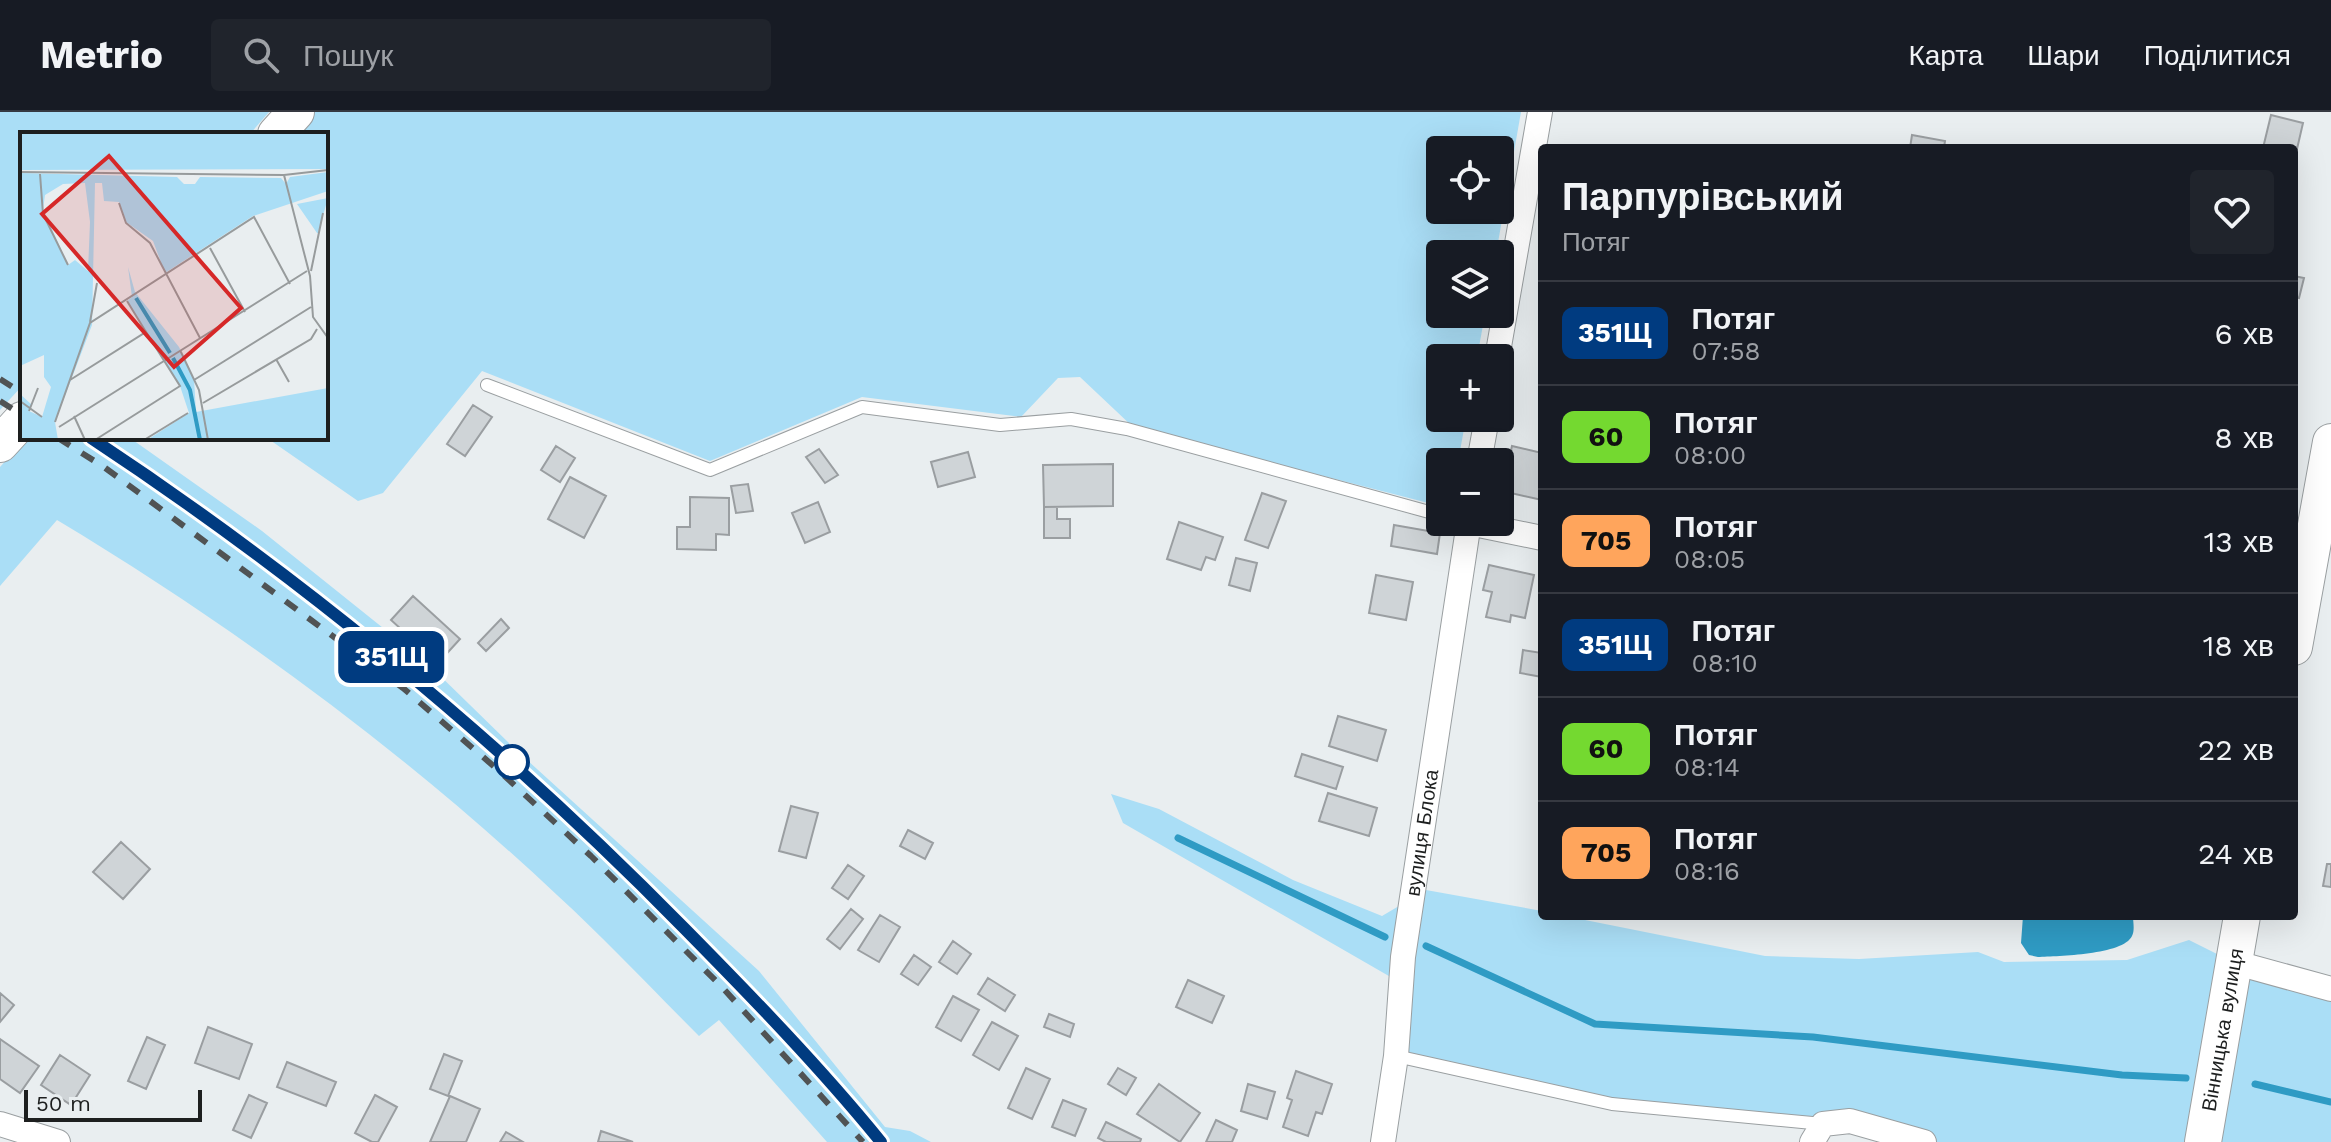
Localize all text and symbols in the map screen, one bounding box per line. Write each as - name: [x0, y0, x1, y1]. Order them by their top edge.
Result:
- search box: [211, 19, 771, 91]
- text: Metrio: [40, 33, 163, 77]
- icon: search: [239, 33, 283, 77]
- text: Пошук: [303, 38, 393, 73]
- text: Карта: [1908, 39, 1983, 72]
- text: Шари: [2027, 39, 2100, 72]
- text: Поділитися: [2144, 39, 2291, 72]
- inset map: [20, 132, 328, 440]
- map controls: [1426, 136, 1514, 536]
- button: locate: [1426, 136, 1514, 224]
- button: heart: [2190, 170, 2274, 254]
- text: Парпурівський: [1562, 175, 1844, 219]
- text: Потяг: [1562, 227, 1630, 257]
- button: layers: [1426, 240, 1514, 328]
- text: Потяг: [1692, 301, 1775, 336]
- text: 351Щ: [1578, 316, 1652, 349]
- text: 6 хв: [2215, 316, 2274, 351]
- text: 07:58: [1692, 336, 1761, 366]
- button: +: [1426, 344, 1514, 432]
- text: Потяг: [1674, 405, 1758, 440]
- text: 60: [1588, 420, 1624, 453]
- text: 8 хв: [2214, 420, 2274, 455]
- text: 08:00: [1674, 440, 1746, 470]
- button: −: [1426, 448, 1514, 536]
- text: Потяг: [1674, 509, 1758, 544]
- text: 705: [1581, 524, 1631, 557]
- text: 13 хв: [2204, 524, 2274, 559]
- text: 08:05: [1674, 544, 1745, 574]
- text: Потяг: [1692, 613, 1775, 648]
- text: 351Щ: [1578, 628, 1652, 661]
- text: 18 хв: [2203, 628, 2274, 663]
- line badge: 351Щ: [335, 631, 447, 683]
- text: 351Щ: [354, 640, 428, 673]
- text: 08:10: [1692, 648, 1758, 678]
- text: Потяг: [1674, 717, 1758, 752]
- text: 60: [1588, 732, 1624, 765]
- text: 22 хв: [2198, 732, 2274, 767]
- unlabelled marker: [495, 745, 529, 779]
- text: 08:14: [1674, 752, 1740, 782]
- street label: вулиця Блока: [1400, 767, 1443, 898]
- text: Потяг: [1674, 821, 1758, 856]
- text: 705: [1581, 836, 1631, 869]
- text: 24 хв: [2198, 836, 2274, 871]
- text: 08:16: [1674, 856, 1740, 886]
- street label: Вінницька вулиця: [2197, 946, 2248, 1113]
- scale bar: [24, 1086, 202, 1122]
- text: 50 m: [36, 1091, 91, 1116]

